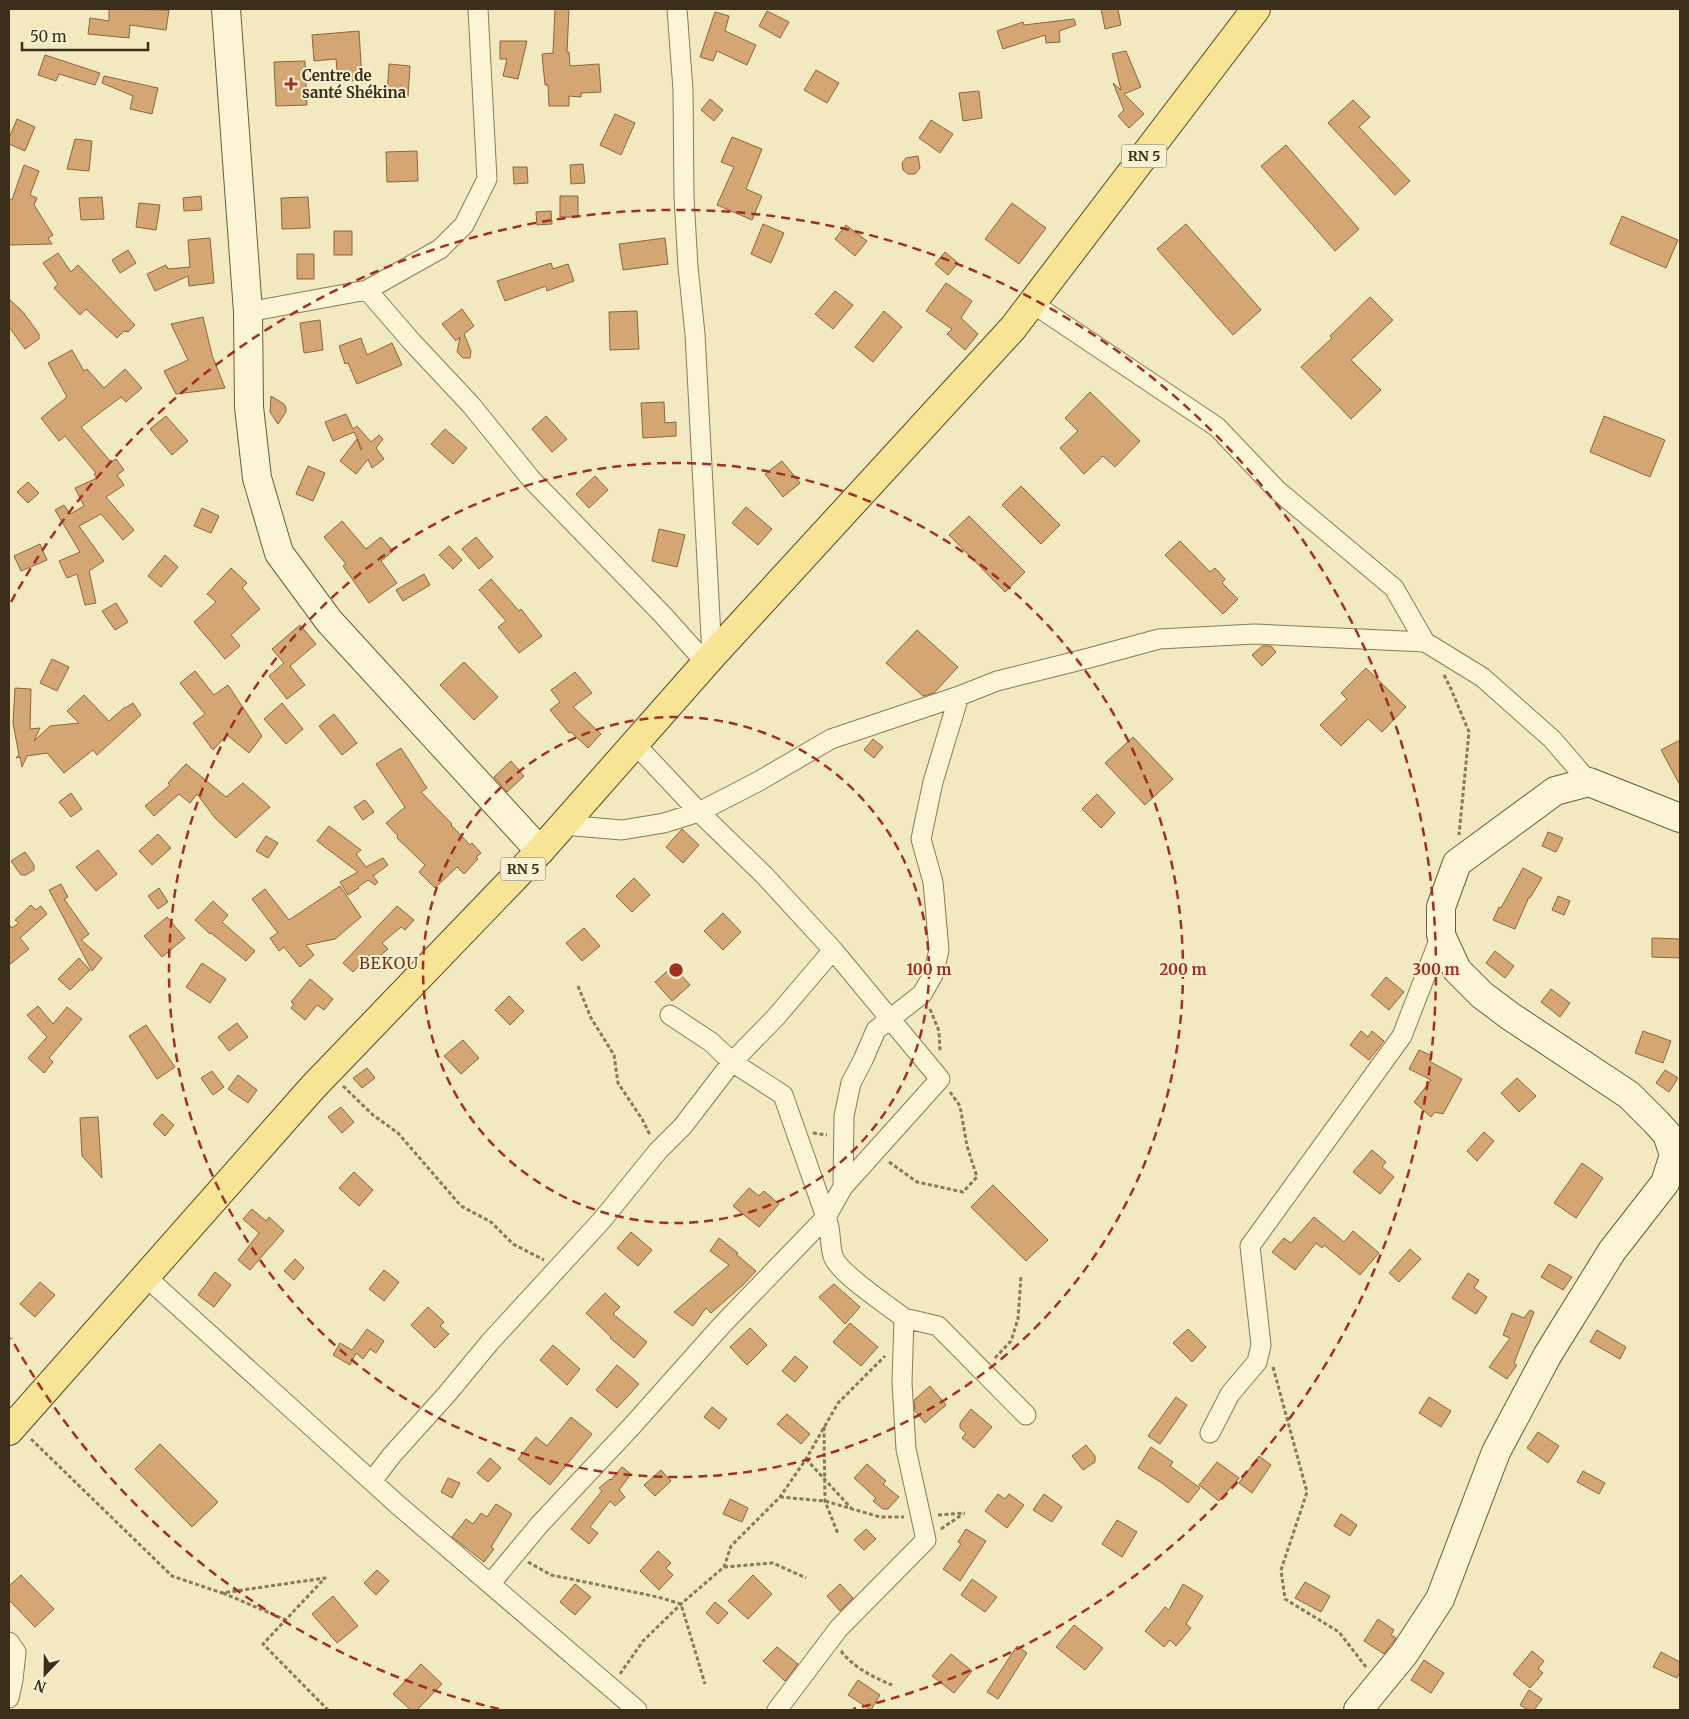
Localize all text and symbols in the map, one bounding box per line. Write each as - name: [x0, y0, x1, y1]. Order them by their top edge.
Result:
- scale bar: [22, 20, 149, 52]
- text: 50 m: [30, 27, 67, 46]
- place label: Centre de santé Shékina: [302, 66, 407, 102]
- marker: Centre de santé Shékina: [284, 77, 298, 91]
- road number: RN 5: [1122, 144, 1166, 168]
- road number: RN 5: [500, 858, 546, 881]
- district label: BEKOU: [359, 953, 419, 973]
- text: 100 m: [907, 960, 951, 979]
- text: 200 m: [1159, 960, 1207, 979]
- text: 300 m: [1412, 960, 1460, 979]
- centre of rings: [667, 961, 685, 979]
- north arrow: [20, 1649, 70, 1699]
- text: N: [32, 1676, 49, 1696]

